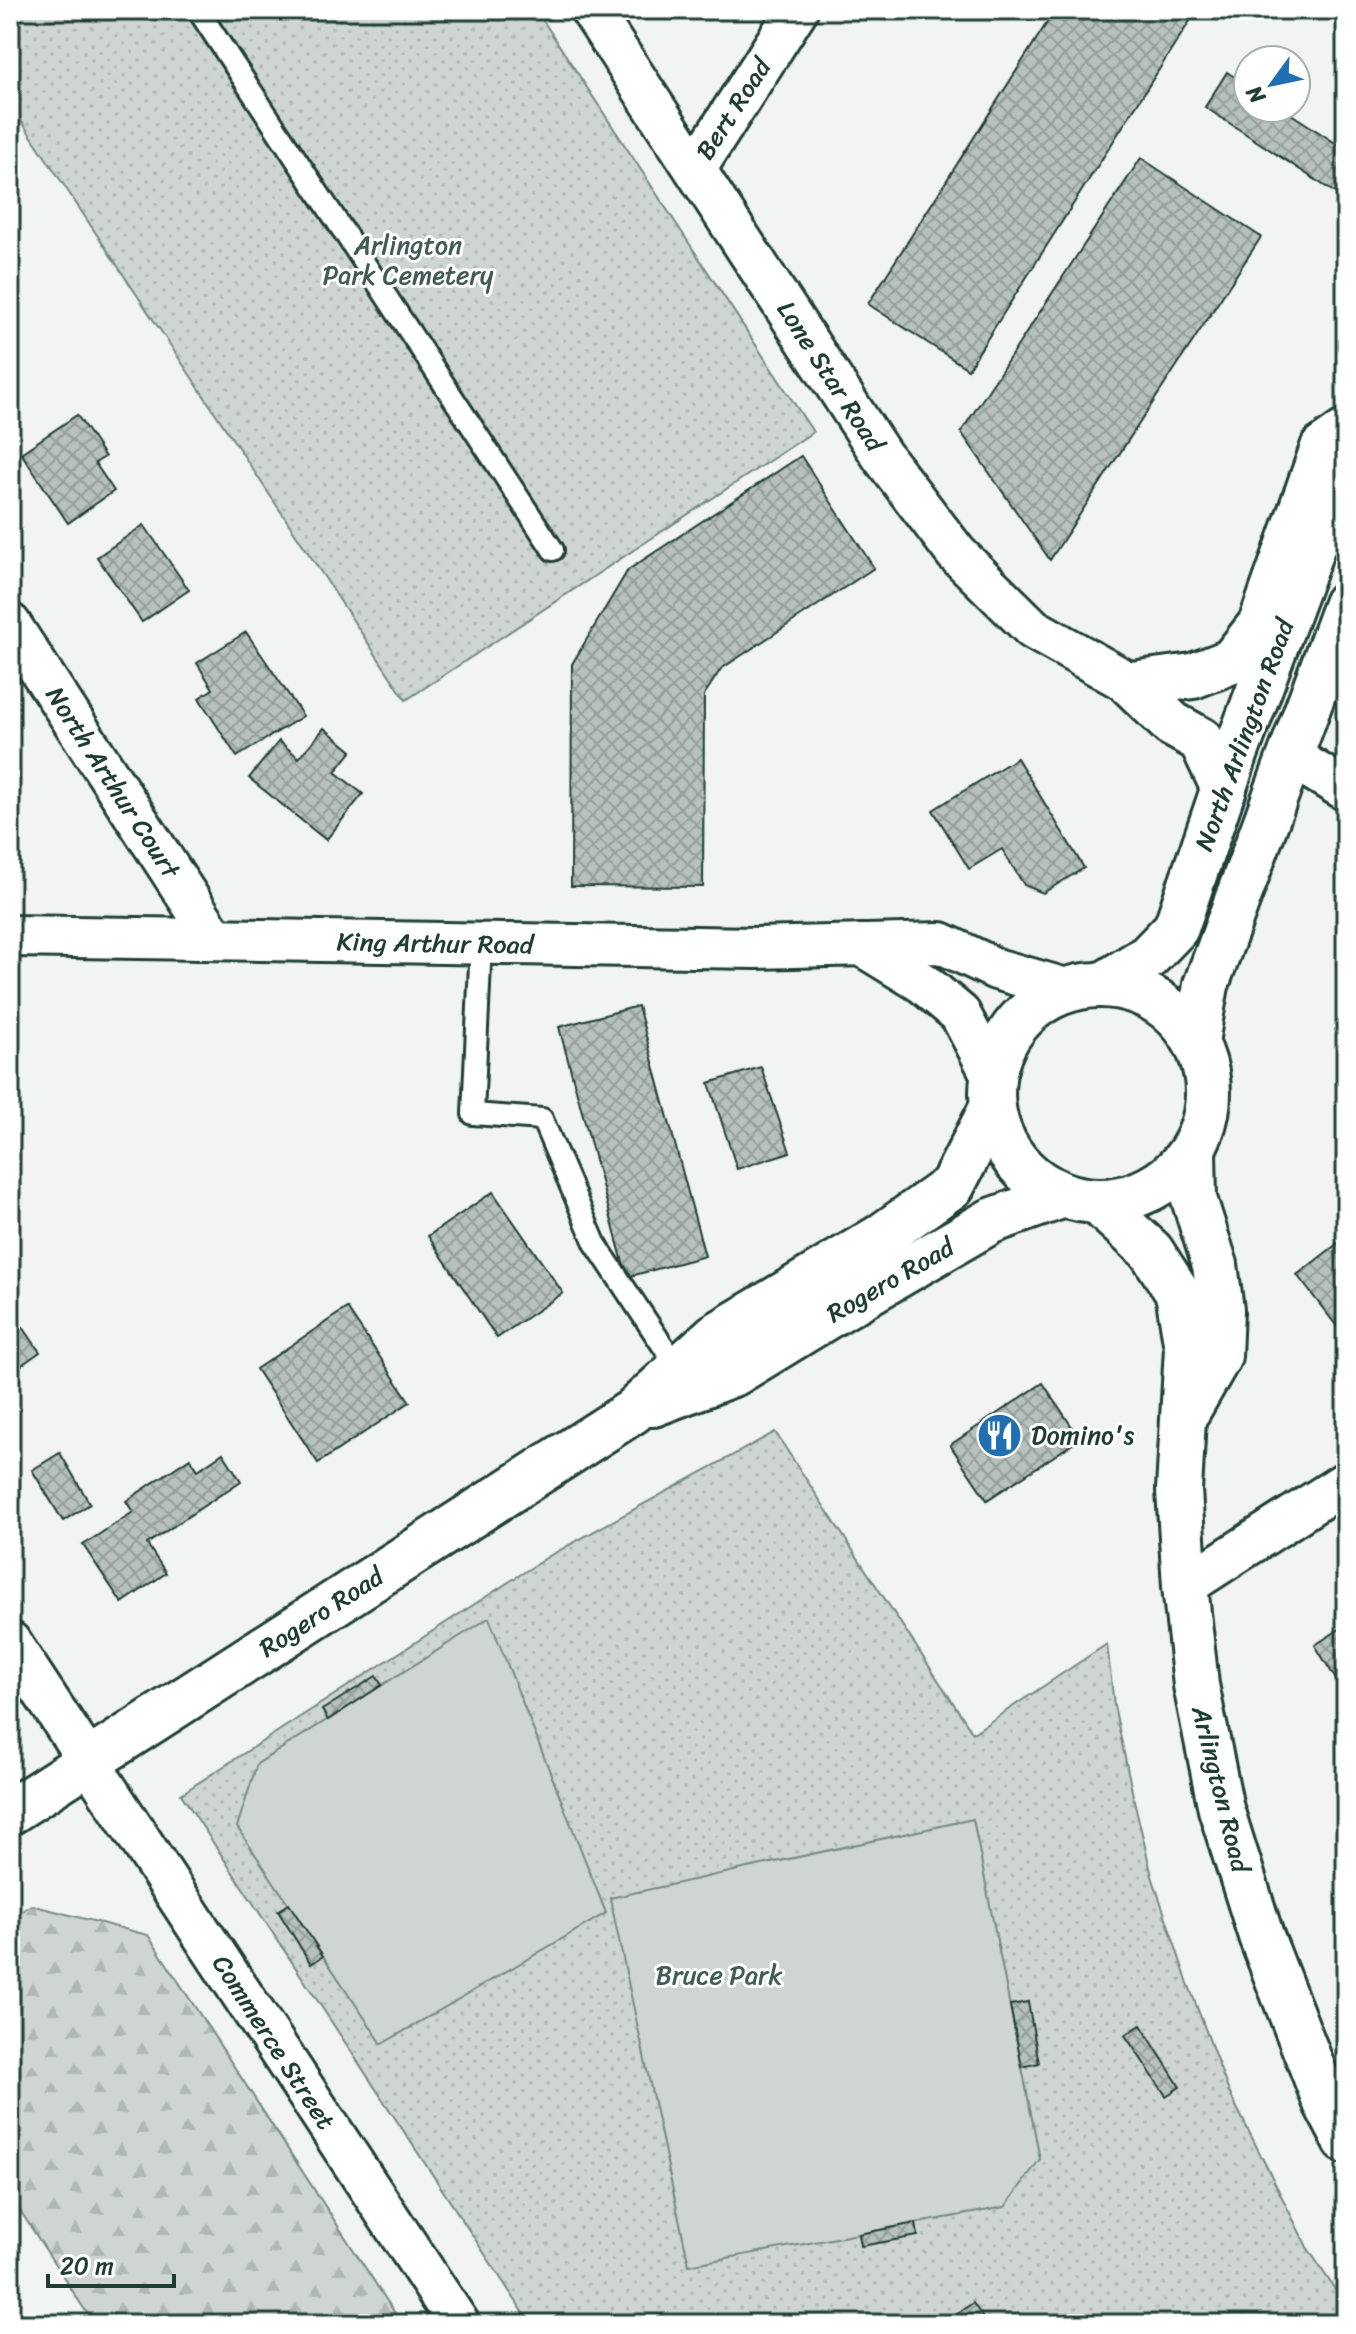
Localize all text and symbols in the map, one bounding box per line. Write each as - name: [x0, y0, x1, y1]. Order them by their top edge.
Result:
- north arrow: [1232, 44, 1312, 124]
- street label: Bert Road: [683, 47, 785, 169]
- text: N: [1235, 77, 1277, 112]
- park label: Arlington Park Cemetery: [323, 222, 494, 298]
- street label: Lone Star Road: [765, 291, 899, 463]
- street label: North Arlington Road: [1181, 610, 1308, 858]
- street label: North Arthur Court: [33, 676, 194, 889]
- street label: King Arthur Road: [336, 918, 536, 968]
- street label: Rogero Road: [817, 1224, 965, 1335]
- restaurant icon: Domino's: [976, 1411, 1024, 1459]
- place label: Domino's: [1031, 1412, 1135, 1458]
- street label: Rogero Road: [249, 1553, 395, 1670]
- street label: Arlington Road: [1178, 1700, 1264, 1879]
- street label: Commerce Street: [200, 1945, 348, 2139]
- park label: Bruce Park: [656, 1952, 783, 1998]
- scale bar: [48, 2238, 174, 2288]
- text: 20 m: [60, 2245, 114, 2287]

